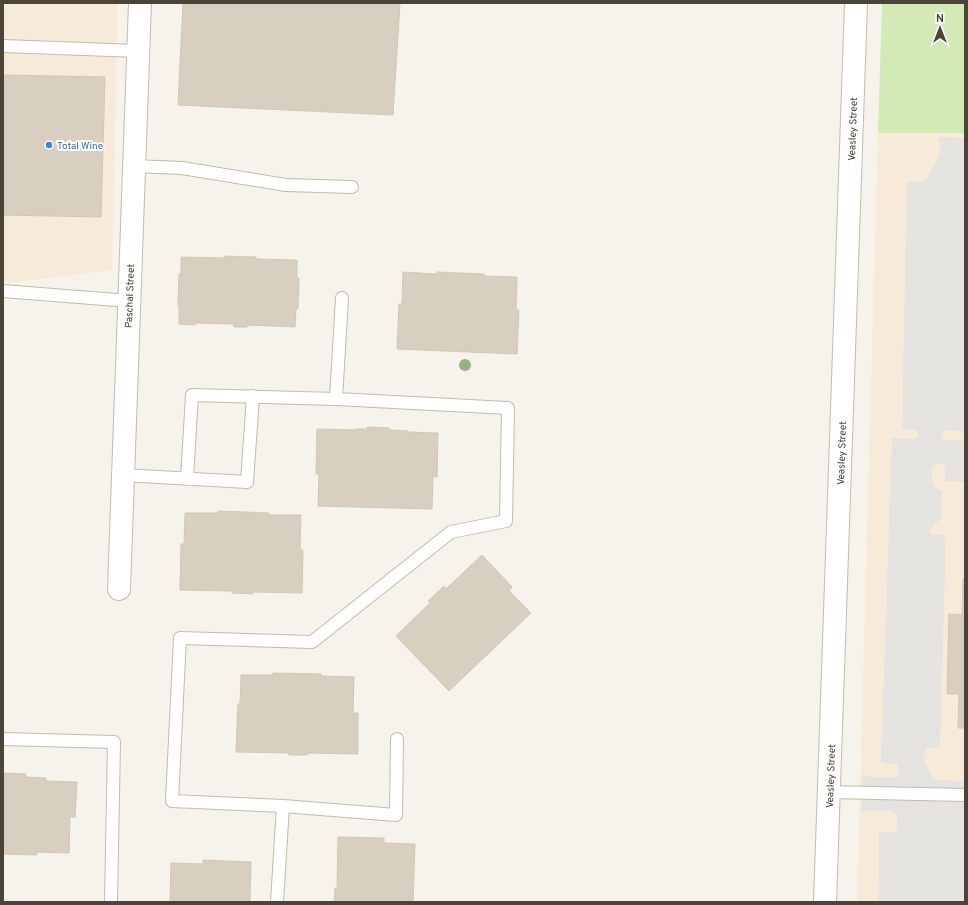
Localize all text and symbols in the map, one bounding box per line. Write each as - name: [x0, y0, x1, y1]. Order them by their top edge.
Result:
- north arrow: [920, 8, 960, 48]
- text: N: [936, 12, 944, 26]
- street label: Veasley Street: [846, 97, 861, 161]
- marker: Total Wine: [44, 140, 54, 150]
- place label: Total Wine: [57, 140, 103, 153]
- street label: Paschal Street: [123, 263, 138, 328]
- street label: Veasley Street: [835, 421, 850, 485]
- street label: Veasley Street: [824, 744, 839, 808]

